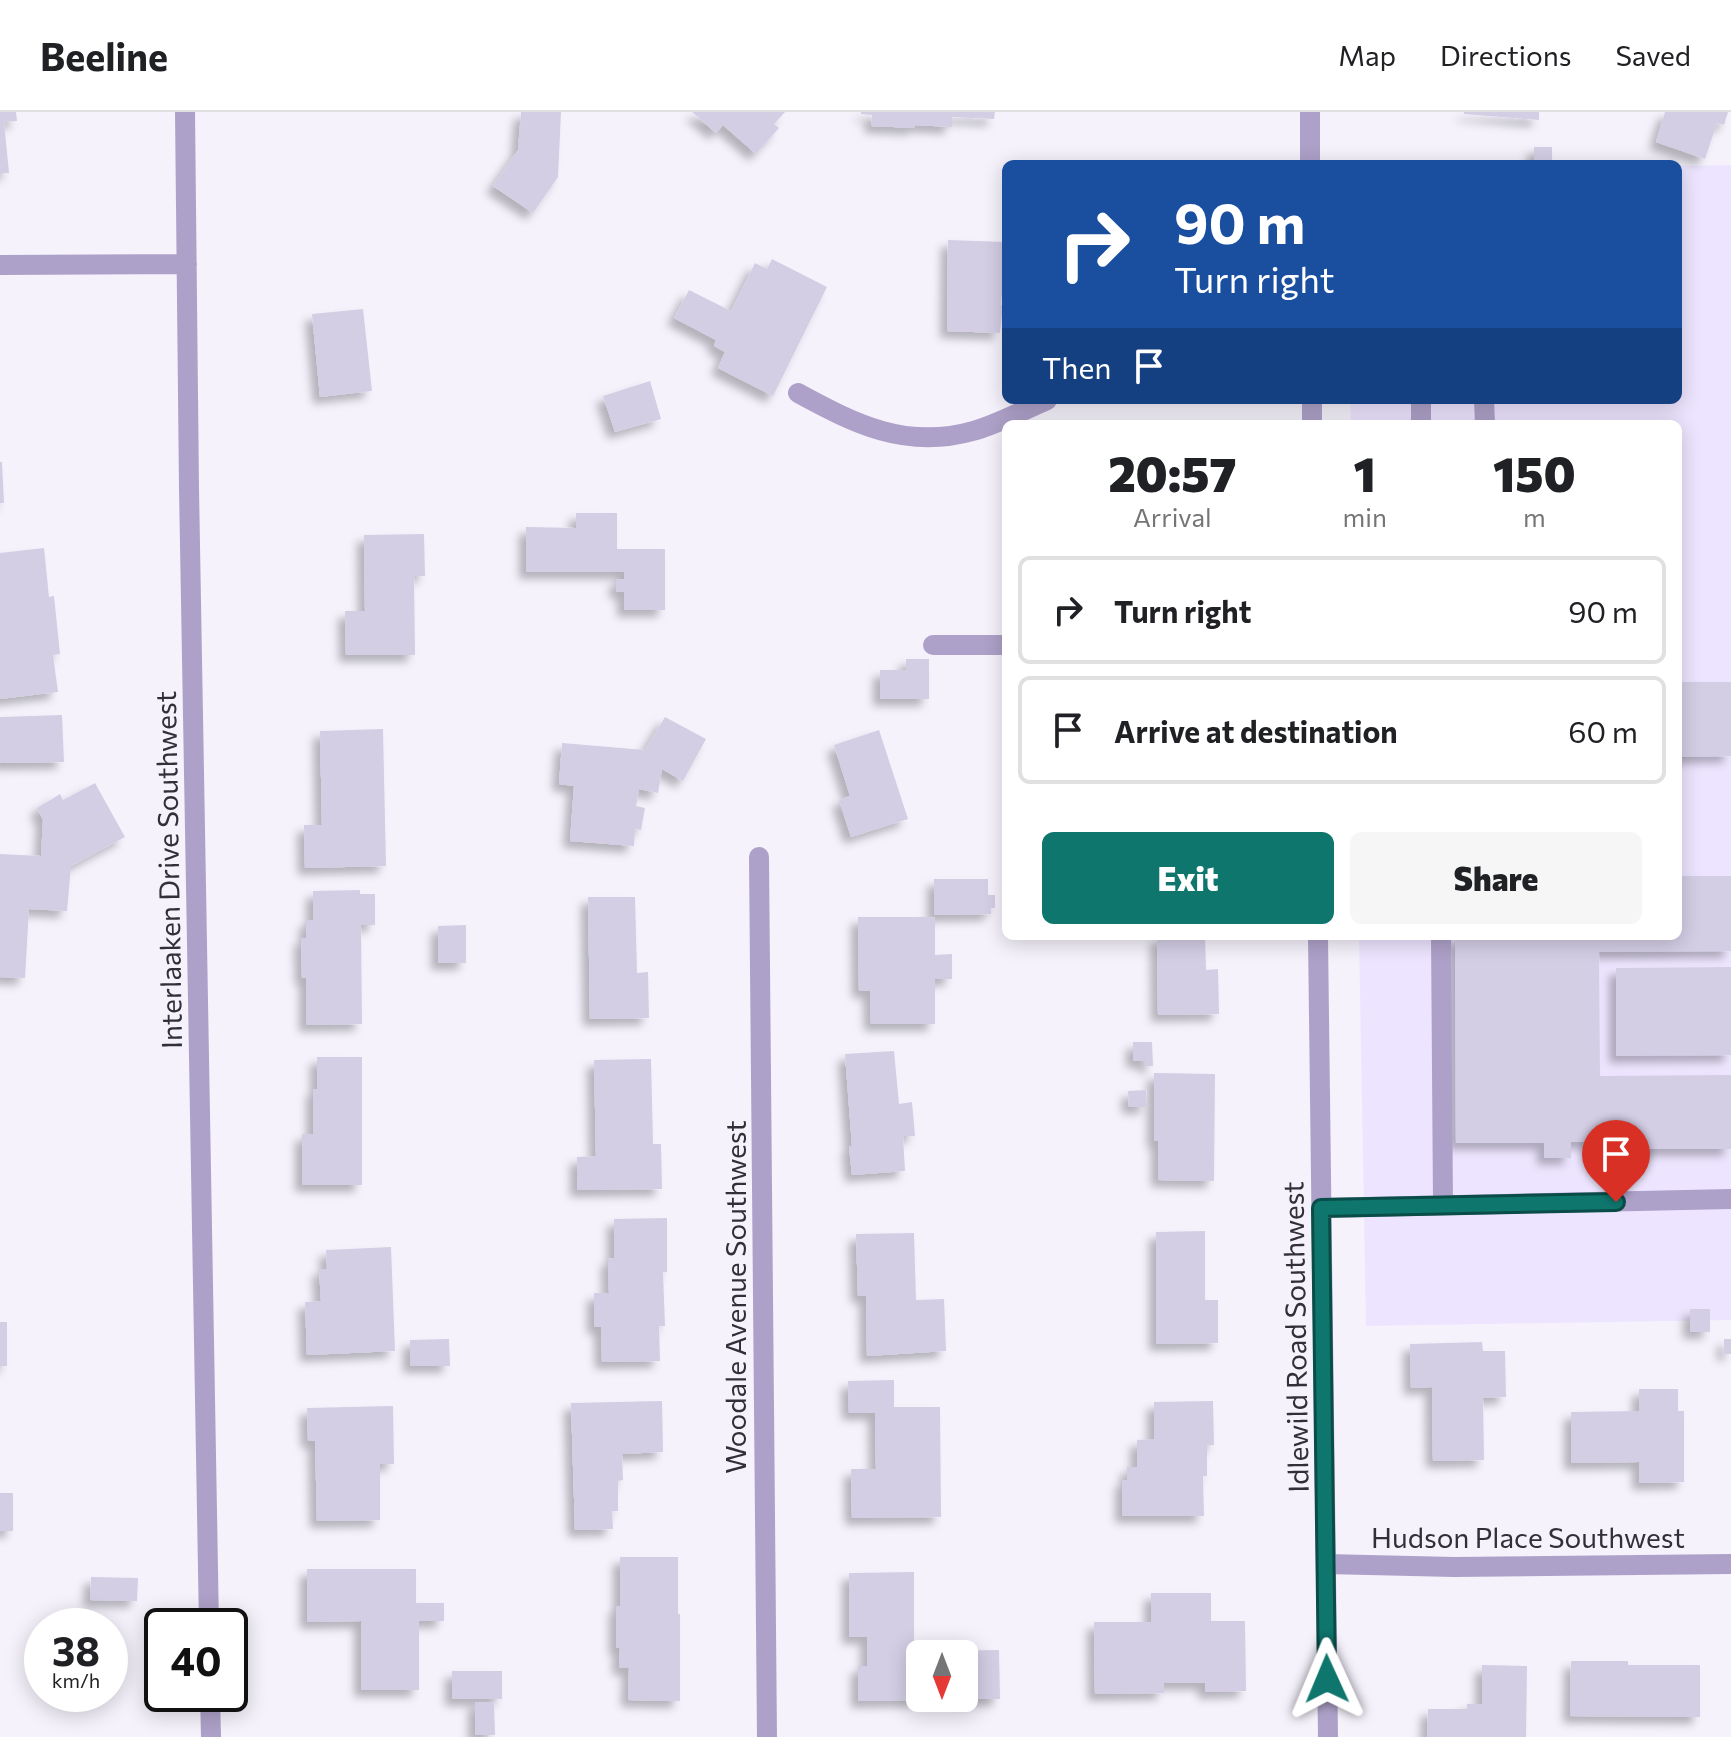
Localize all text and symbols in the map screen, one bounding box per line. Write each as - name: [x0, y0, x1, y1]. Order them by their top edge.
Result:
- text: Beeline: [40, 32, 168, 79]
- text: Map: [1338, 38, 1396, 72]
- text: Directions: [1440, 38, 1571, 72]
- text: Saved: [1615, 38, 1691, 72]
- text: 90 m: [1174, 187, 1305, 256]
- icon: right: [1042, 192, 1146, 296]
- text: Turn right: [1174, 256, 1335, 300]
- icon: arrive: [1127, 344, 1171, 388]
- text: Then: [1042, 348, 1111, 385]
- text: 20:57: [1108, 443, 1236, 502]
- text: 1: [1353, 443, 1376, 502]
- text: 150: [1493, 443, 1576, 502]
- text: Arrival: [1133, 501, 1212, 532]
- text: min: [1343, 501, 1387, 532]
- text: m: [1523, 501, 1546, 532]
- icon: right: [1046, 588, 1090, 632]
- text: Turn right: [1114, 592, 1251, 629]
- text: 90 m: [1568, 592, 1638, 629]
- street label: Interlaaken Drive Southwest: [148, 691, 188, 1049]
- icon: arrive: [1046, 708, 1090, 752]
- text: Arrive at destination: [1114, 712, 1398, 749]
- text: 60 m: [1568, 712, 1638, 749]
- button: Exit: [1042, 832, 1334, 924]
- button: Share: [1350, 832, 1642, 924]
- street label: Woodale Avenue Southwest: [718, 1120, 752, 1474]
- pin: [1582, 1120, 1650, 1202]
- icon: arrive: [1594, 1132, 1638, 1176]
- street label: Idlewild Road Southwest: [1275, 1181, 1315, 1493]
- street label: Hudson Place Southwest: [1371, 1520, 1685, 1554]
- speed limit sign: 40: [144, 1608, 248, 1712]
- text: 38: [52, 1625, 100, 1674]
- position arrow: [1285, 1637, 1369, 1721]
- north arrow: [906, 1640, 978, 1712]
- map controls: [906, 1640, 978, 1712]
- text: km/h: [52, 1668, 100, 1692]

